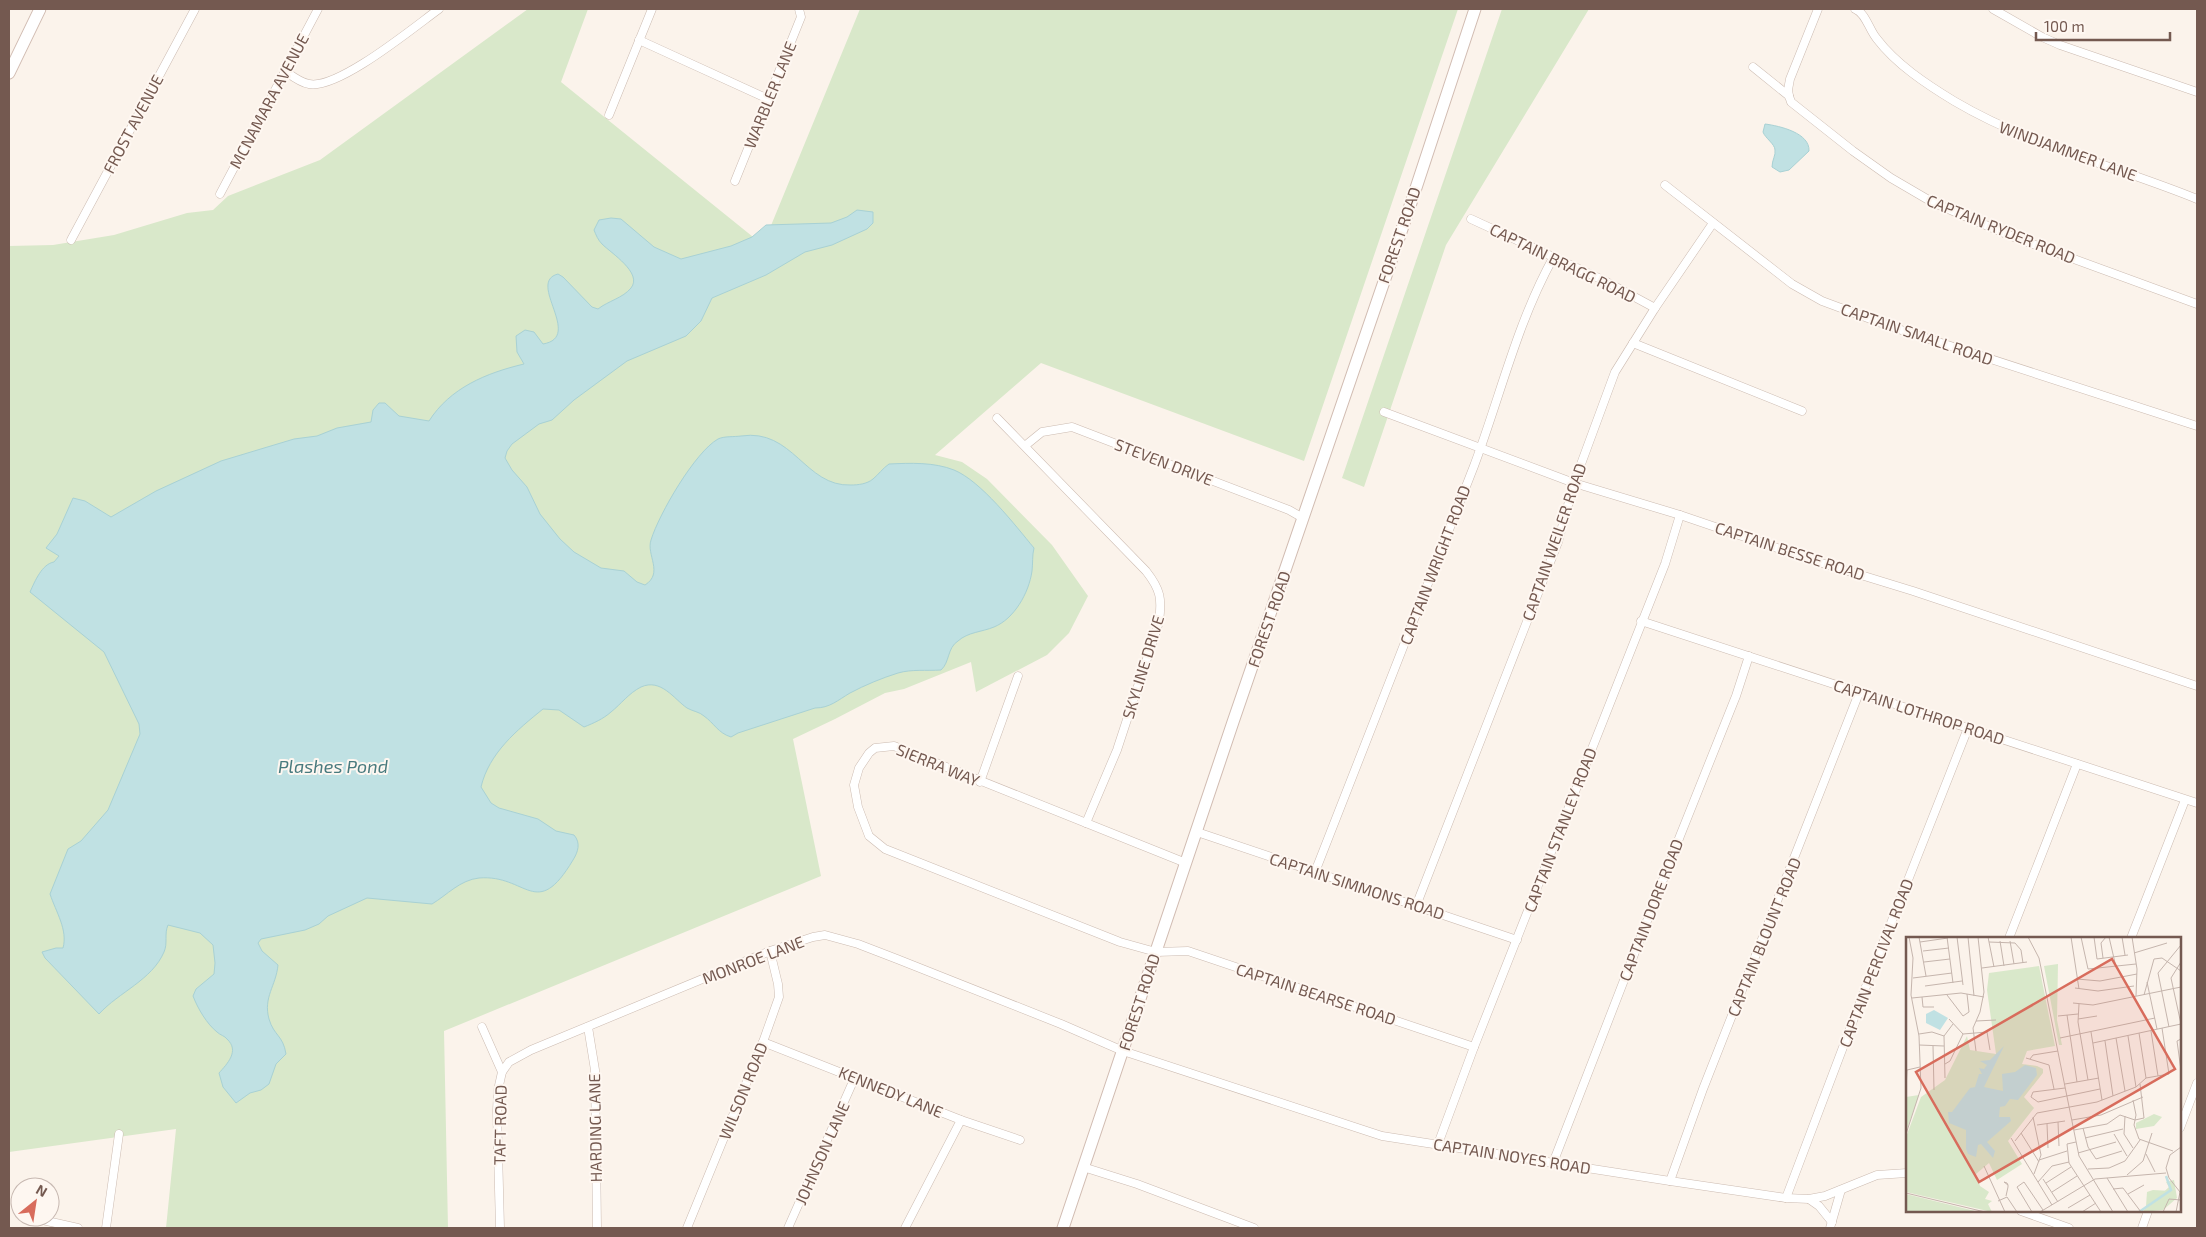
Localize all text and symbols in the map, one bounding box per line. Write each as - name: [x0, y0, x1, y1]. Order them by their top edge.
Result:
- scale bar: [2036, 10, 2170, 42]
- text: 100 m: [2044, 17, 2085, 35]
- street label: MCNAMARA AVENUE: [225, 30, 312, 171]
- street label: WARBLER LANE: [739, 39, 800, 151]
- street label: FROST AVENUE: [99, 71, 167, 176]
- street label: WINDJAMMER LANE: [1997, 117, 2140, 184]
- street label: FOREST ROAD: [1373, 184, 1424, 285]
- street label: CAPTAIN RYDER ROAD: [1924, 190, 2078, 267]
- street label: CAPTAIN BRAGG ROAD: [1487, 219, 1639, 306]
- street label: CAPTAIN SMALL ROAD: [1839, 299, 1996, 368]
- street label: STEVEN DRIVE: [1112, 434, 1216, 489]
- street label: CAPTAIN WEILER ROAD: [1518, 460, 1589, 623]
- street label: CAPTAIN WRIGHT ROAD: [1395, 482, 1474, 647]
- street label: CAPTAIN BESSE ROAD: [1713, 517, 1867, 584]
- street label: FOREST ROAD: [1243, 568, 1294, 669]
- street label: SKYLINE DRIVE: [1118, 613, 1167, 721]
- street label: CAPTAIN LOTHROP ROAD: [1831, 675, 2007, 748]
- street label: SIERRA WAY: [894, 739, 982, 790]
- street label: CAPTAIN STANLEY ROAD: [1519, 745, 1600, 915]
- water label: Plashes Pond: [278, 755, 388, 777]
- street label: CAPTAIN DORE ROAD: [1615, 836, 1686, 984]
- street label: CAPTAIN SIMMONS ROAD: [1267, 848, 1447, 923]
- street label: CAPTAIN BLOUNT ROAD: [1723, 854, 1804, 1019]
- street label: CAPTAIN PERCIVAL ROAD: [1835, 876, 1916, 1050]
- street label: MONROE LANE: [699, 931, 806, 988]
- inset map: [1906, 937, 2181, 1212]
- street label: FOREST ROAD: [1114, 951, 1163, 1053]
- street label: CAPTAIN BEARSE ROAD: [1234, 959, 1399, 1028]
- street label: WILSON ROAD: [714, 1039, 771, 1142]
- street label: KENNEDY LANE: [836, 1062, 946, 1121]
- street label: HARDING LANE: [584, 1073, 605, 1182]
- street label: TAFT ROAD: [489, 1085, 510, 1165]
- street label: JOHNSON LANE: [790, 1098, 853, 1207]
- street label: CAPTAIN NOYES ROAD: [1432, 1134, 1592, 1177]
- north arrow: [10, 1177, 60, 1227]
- text: N: [33, 1180, 50, 1200]

